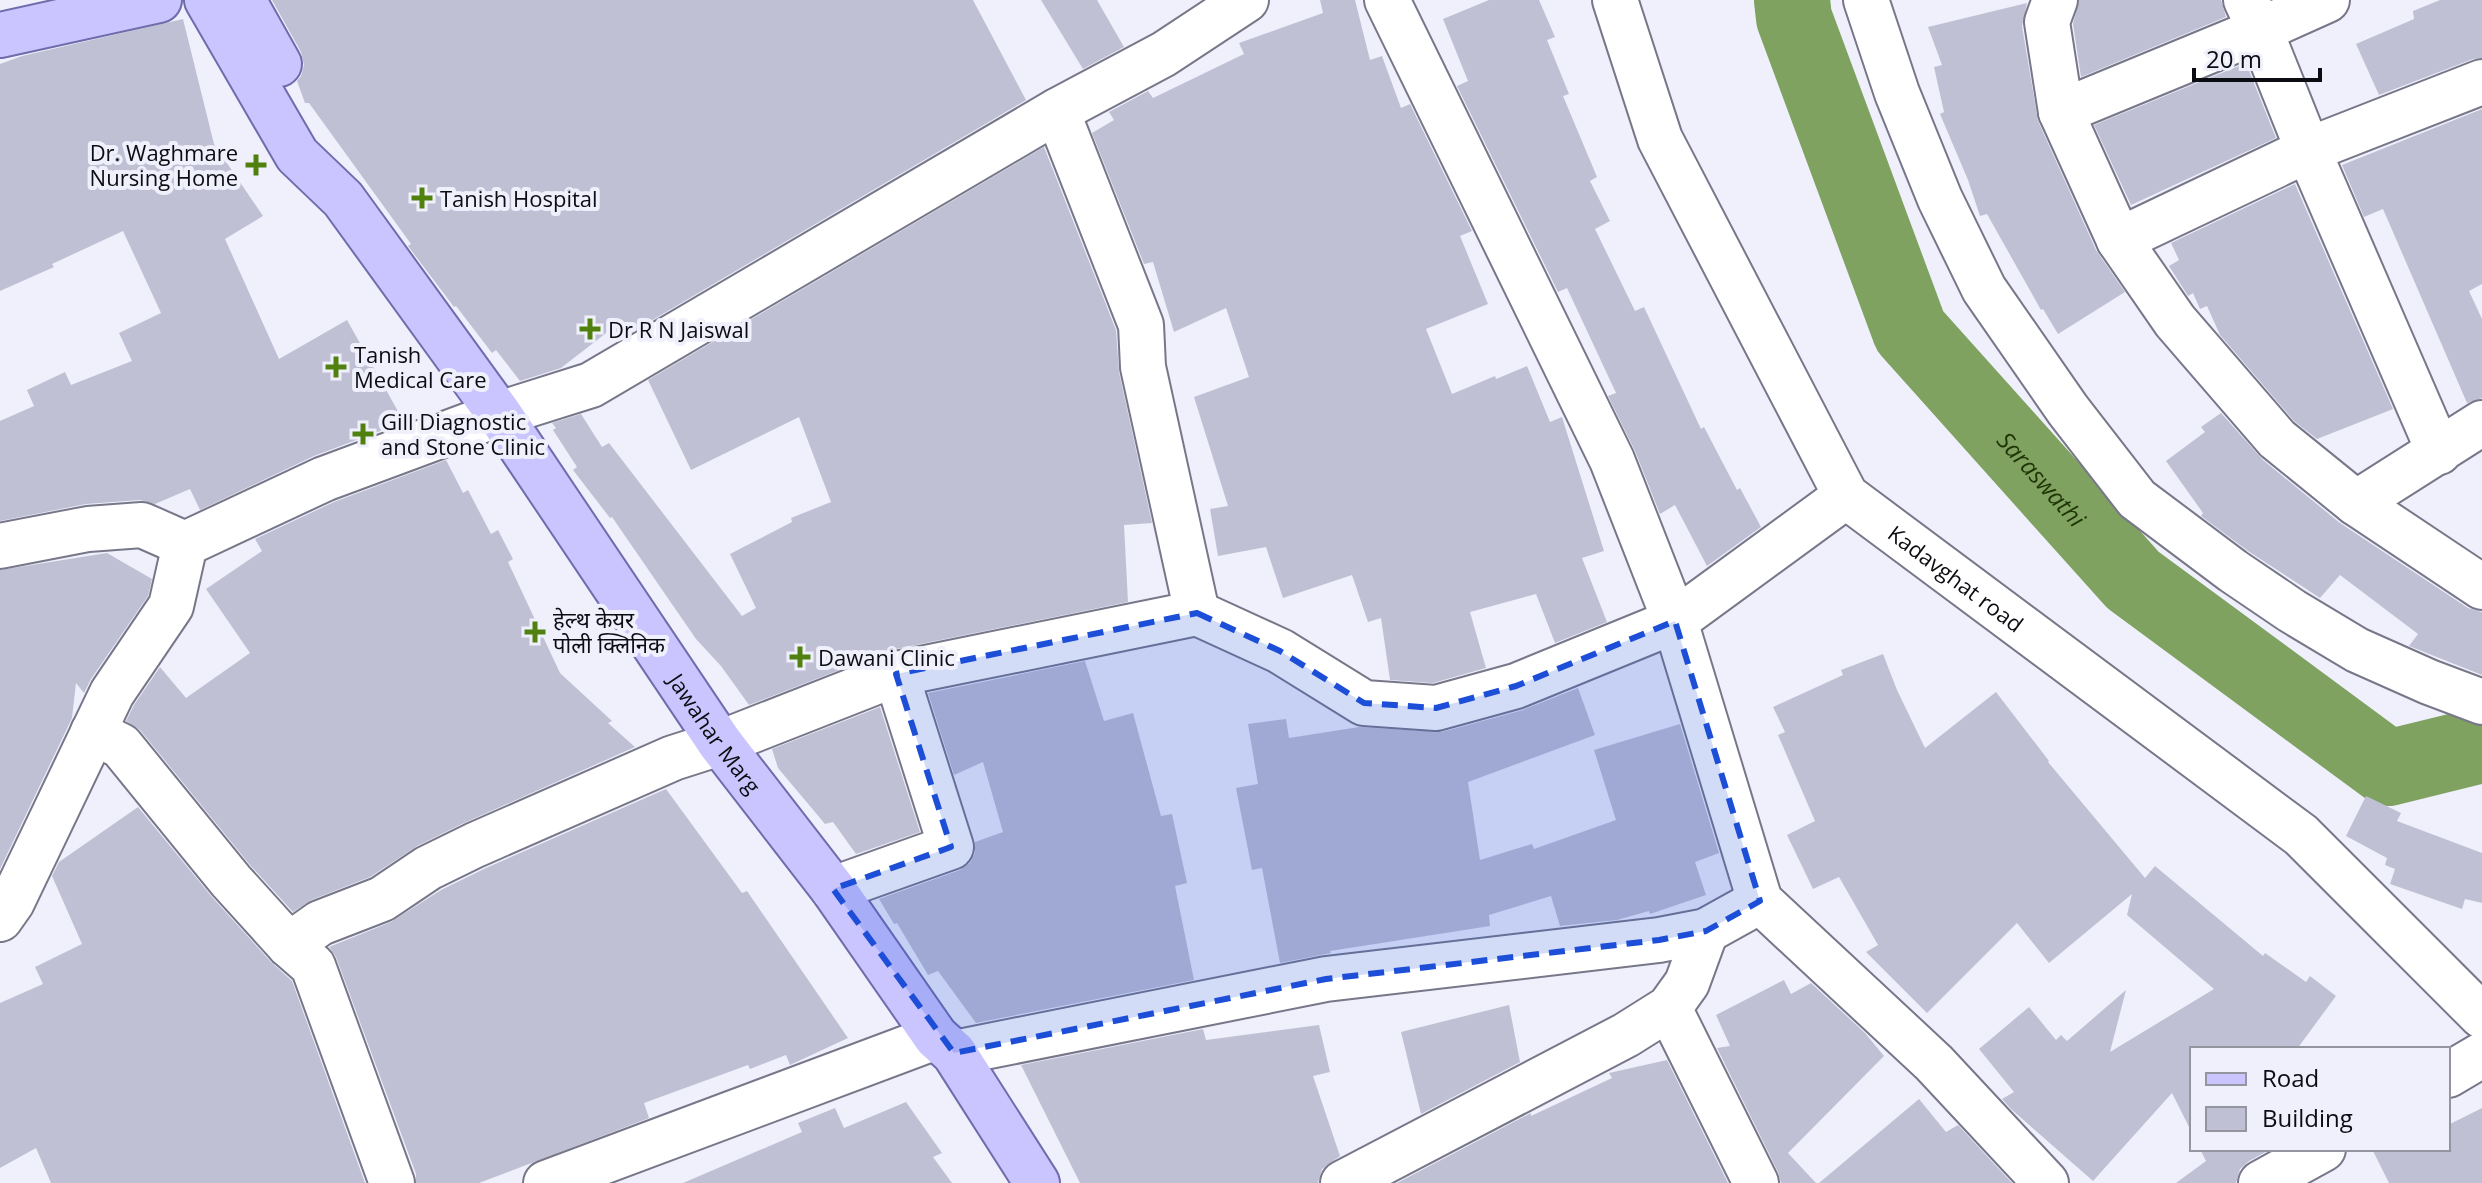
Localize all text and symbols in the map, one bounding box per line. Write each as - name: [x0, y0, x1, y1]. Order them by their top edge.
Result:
- scale bar: [2194, 32, 2320, 82]
- text: 20 m: [2206, 42, 2262, 75]
- place label: Dr. Waghmare Nursing Home: [90, 137, 238, 192]
- marker: Dr. Waghmare Nursing Home: [245, 154, 267, 176]
- place label: Tanish Hospital: [440, 183, 598, 213]
- marker: Tanish Hospital: [411, 187, 433, 209]
- place label: Dr R N Jaiswal: [608, 314, 749, 344]
- marker: Dr R N Jaiswal: [579, 318, 601, 340]
- place label: Tanish Medical Care: [354, 339, 487, 394]
- marker: Tanish Medical Care: [325, 356, 347, 378]
- place label: Gill Diagnostic and Stone Clinic: [381, 406, 545, 461]
- marker: Gill Diagnostic and Stone Clinic: [352, 423, 374, 445]
- water label: Saraswathi: [1991, 424, 2094, 534]
- street label: Kadavghat road: [1882, 518, 2030, 638]
- place label: हेल्थ केयर पोली क्लिनिक: [553, 604, 666, 659]
- marker: हेल्थ केयर पोली क्लिनिक: [524, 621, 546, 643]
- place label: Dawani Clinic: [818, 642, 955, 672]
- marker: Dawani Clinic: [789, 646, 811, 668]
- street label: Jawahar Marg: [661, 665, 768, 799]
- legend: [2190, 1047, 2450, 1151]
- text: Road: [2262, 1061, 2319, 1094]
- text: Building: [2262, 1101, 2353, 1134]

